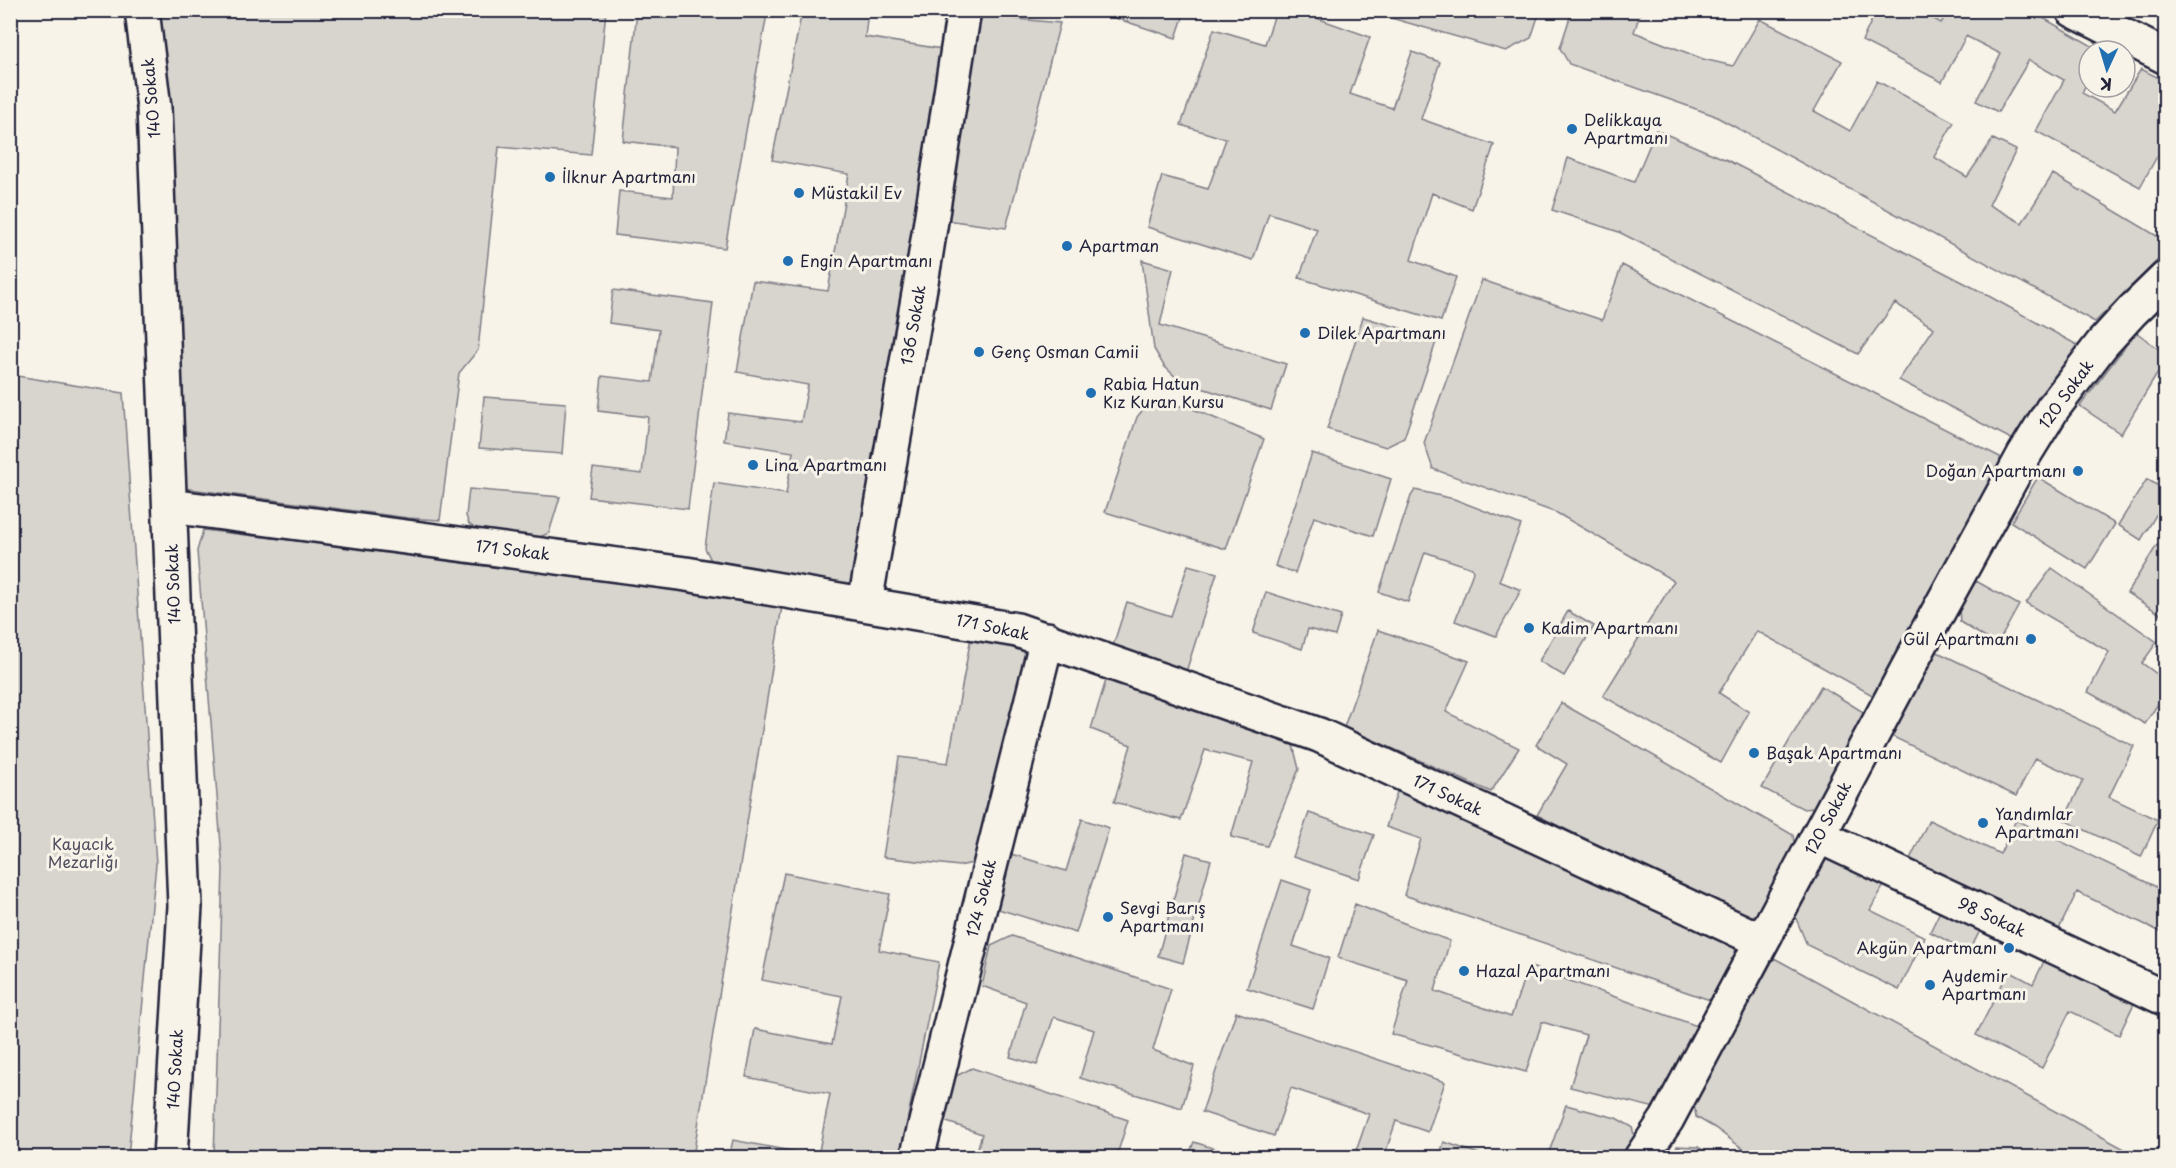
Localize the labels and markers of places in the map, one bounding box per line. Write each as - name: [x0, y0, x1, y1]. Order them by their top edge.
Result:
- place label: Delikkaya Apartmanı: [1584, 107, 1668, 149]
- marker: Delikkaya Apartmanı: [1565, 122, 1579, 136]
- place label: İlknur Apartmanı: [562, 164, 696, 188]
- marker: İlknur Apartmanı: [543, 170, 557, 184]
- place label: Müstakil Ev: [811, 180, 902, 204]
- marker: Müstakil Ev: [792, 186, 806, 200]
- place label: Apartman: [1079, 233, 1159, 257]
- marker: Apartman: [1060, 239, 1074, 253]
- place label: Engin Apartmanı: [800, 248, 932, 272]
- marker: Engin Apartmanı: [781, 254, 795, 268]
- place label: Dilek Apartmanı: [1317, 320, 1446, 344]
- marker: Dilek Apartmanı: [1298, 326, 1312, 340]
- place label: Genç Osman Camii: [991, 339, 1139, 363]
- marker: Genç Osman Camii: [972, 345, 986, 359]
- place label: Rabia Hatun Kız Kuran Kursu: [1103, 371, 1224, 413]
- marker: Rabia Hatun Kız Kuran Kursu: [1084, 386, 1098, 400]
- place label: Lina Apartmanı: [765, 452, 887, 476]
- marker: Lina Apartmanı: [746, 458, 760, 472]
- place label: Doğan Apartmanı: [1926, 458, 2066, 482]
- marker: Doğan Apartmanı: [2071, 464, 2085, 478]
- place label: Kadim Apartmanı: [1541, 615, 1678, 639]
- marker: Kadim Apartmanı: [1522, 621, 1536, 635]
- place label: Gül Apartmanı: [1903, 626, 2019, 650]
- marker: Gül Apartmanı: [2024, 632, 2038, 646]
- place label: Başak Apartmanı: [1766, 740, 1902, 764]
- marker: Başak Apartmanı: [1747, 746, 1761, 760]
- place label: Yandımlar Apartmanı: [1995, 801, 2079, 843]
- marker: Yandımlar Apartmanı: [1976, 816, 1990, 830]
- place label: Sevgi Barış Apartmanı: [1120, 895, 1206, 937]
- marker: Sevgi Barış Apartmanı: [1101, 910, 1115, 924]
- place label: Akgün Apartmanı: [1857, 935, 1997, 959]
- marker: Akgün Apartmanı: [2002, 941, 2016, 955]
- place label: Hazal Apartmanı: [1476, 958, 1610, 982]
- place label: Aydemir Apartmanı: [1942, 963, 2026, 1005]
- marker: Hazal Apartmanı: [1457, 964, 1471, 978]
- marker: Aydemir Apartmanı: [1923, 978, 1937, 992]

